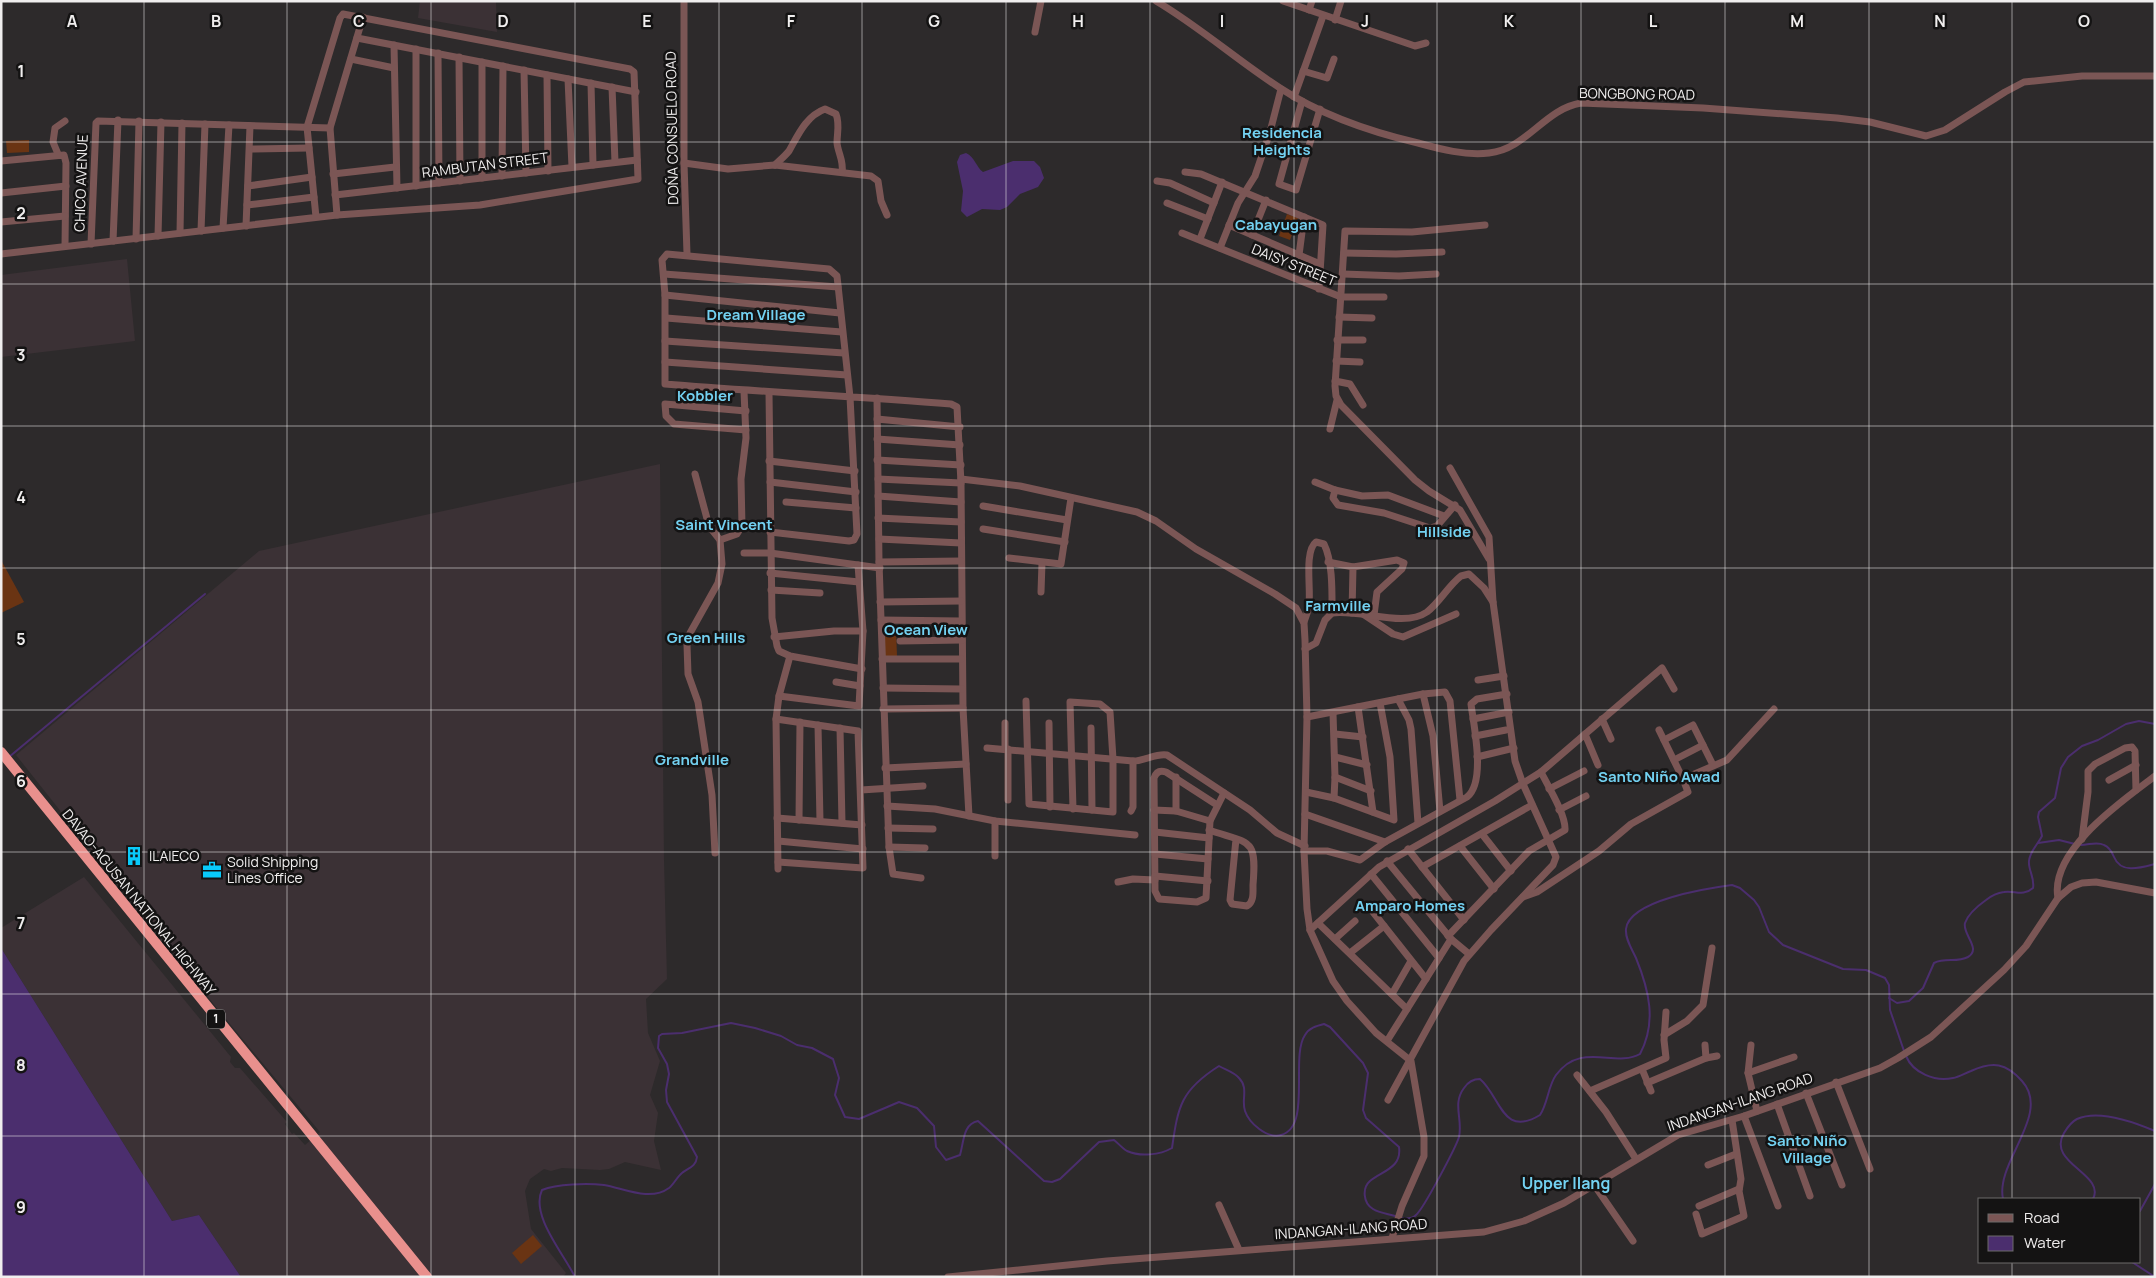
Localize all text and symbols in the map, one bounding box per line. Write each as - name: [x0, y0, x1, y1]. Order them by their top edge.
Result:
- text: A: [67, 10, 78, 32]
- text: B: [211, 10, 221, 32]
- text: C: [353, 10, 365, 32]
- text: D: [497, 10, 509, 32]
- text: E: [642, 10, 652, 32]
- text: F: [787, 10, 796, 32]
- text: G: [928, 10, 940, 32]
- text: H: [1072, 10, 1084, 32]
- text: I: [1220, 10, 1224, 32]
- text: J: [1361, 10, 1369, 32]
- text: K: [1504, 10, 1515, 32]
- text: L: [1649, 10, 1658, 32]
- text: M: [1790, 10, 1804, 32]
- text: N: [1934, 10, 1946, 32]
- text: O: [2078, 10, 2090, 32]
- street label: DOÑA CONSUELO ROAD: [661, 51, 682, 205]
- text: 1: [17, 60, 25, 82]
- street label: BONGBONG ROAD: [1579, 83, 1695, 104]
- district label: Residencia Heights: [1242, 122, 1322, 160]
- street label: CHICO AVENUE: [69, 134, 92, 232]
- street label: RAMBUTAN STREET: [421, 147, 550, 182]
- text: 2: [16, 202, 26, 224]
- district label: Cabayugan: [1235, 214, 1317, 235]
- street label: DAISY STREET: [1249, 239, 1340, 290]
- district label: Dream Village: [706, 304, 806, 325]
- text: 3: [16, 344, 26, 366]
- district label: Kobbler: [677, 385, 733, 406]
- text: 4: [16, 486, 26, 508]
- district label: Saint Vincent: [675, 514, 773, 535]
- district label: Hillside: [1417, 521, 1471, 542]
- district label: Farmville: [1305, 595, 1371, 616]
- district label: Ocean View: [884, 619, 968, 640]
- district label: Green Hills: [667, 627, 745, 648]
- text: 5: [16, 628, 26, 650]
- district label: Grandville: [655, 749, 729, 770]
- district label: Santo Niño Awad: [1598, 766, 1720, 787]
- text: 6: [16, 770, 26, 792]
- street label: DAVAO-AGUSAN NATIONAL HIGHWAY: [58, 805, 221, 999]
- building icon: ILAIECO: [123, 845, 145, 867]
- place label: ILAIECO: [149, 846, 199, 865]
- place label: Solid Shipping Lines Office: [227, 852, 318, 887]
- office icon: Solid Shipping Lines Office: [201, 859, 223, 881]
- district label: Amparo Homes: [1355, 895, 1465, 916]
- text: 7: [17, 912, 25, 934]
- road number: 1: [207, 1010, 225, 1028]
- text: 8: [16, 1054, 26, 1076]
- street label: INDANGAN-ILANG ROAD: [1664, 1068, 1815, 1135]
- district label: Santo Niño Village: [1767, 1130, 1847, 1168]
- district label: Upper Ilang: [1522, 1172, 1610, 1194]
- text: 9: [16, 1196, 26, 1218]
- legend: [1978, 1198, 2141, 1263]
- text: Road: [2024, 1207, 2060, 1228]
- street label: INDANGAN-ILANG ROAD: [1274, 1214, 1428, 1243]
- text: Water: [2024, 1232, 2066, 1253]

